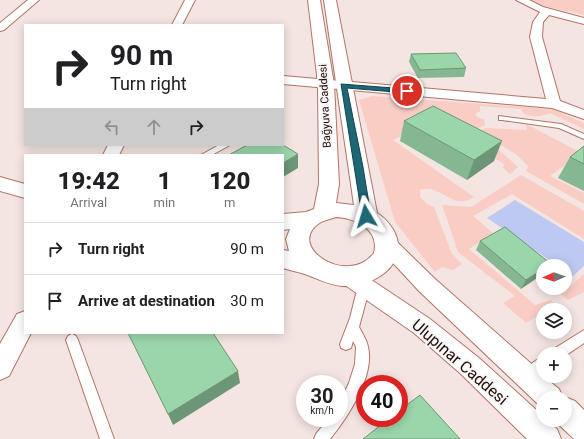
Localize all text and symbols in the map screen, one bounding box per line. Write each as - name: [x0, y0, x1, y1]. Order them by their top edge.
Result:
- text: 90 m: [110, 39, 173, 72]
- icon: right: [44, 40, 96, 92]
- street label: Bağyuva Caddesi: [316, 64, 334, 148]
- text: Turn right: [110, 73, 187, 94]
- pin: [390, 74, 424, 108]
- icon: arrive: [396, 80, 418, 102]
- icon: left: [101, 116, 123, 138]
- icon: ahead: [143, 116, 165, 138]
- icon: right: [185, 116, 207, 138]
- text: 19:42: [58, 167, 120, 195]
- text: 1: [157, 167, 171, 195]
- text: 120: [209, 167, 250, 195]
- text: Arrival: [70, 195, 107, 210]
- text: min: [154, 195, 175, 210]
- text: m: [224, 195, 235, 210]
- position arrow: [345, 195, 387, 237]
- icon: right: [44, 238, 66, 260]
- text: Turn right: [78, 240, 144, 258]
- text: 90 m: [230, 240, 264, 258]
- north arrow: [536, 259, 572, 295]
- map controls: [536, 259, 572, 427]
- icon: arrive: [44, 290, 66, 312]
- text: Arrive at destination: [78, 292, 215, 310]
- text: 30 m: [230, 292, 264, 310]
- button: layers: [536, 303, 572, 339]
- street label: Ulupınar Caddesi: [408, 315, 512, 409]
- button: +: [536, 347, 572, 383]
- speed limit sign: 40: [356, 375, 408, 427]
- text: 30: [311, 384, 333, 408]
- button: −: [536, 391, 572, 427]
- text: km/h: [310, 405, 334, 416]

